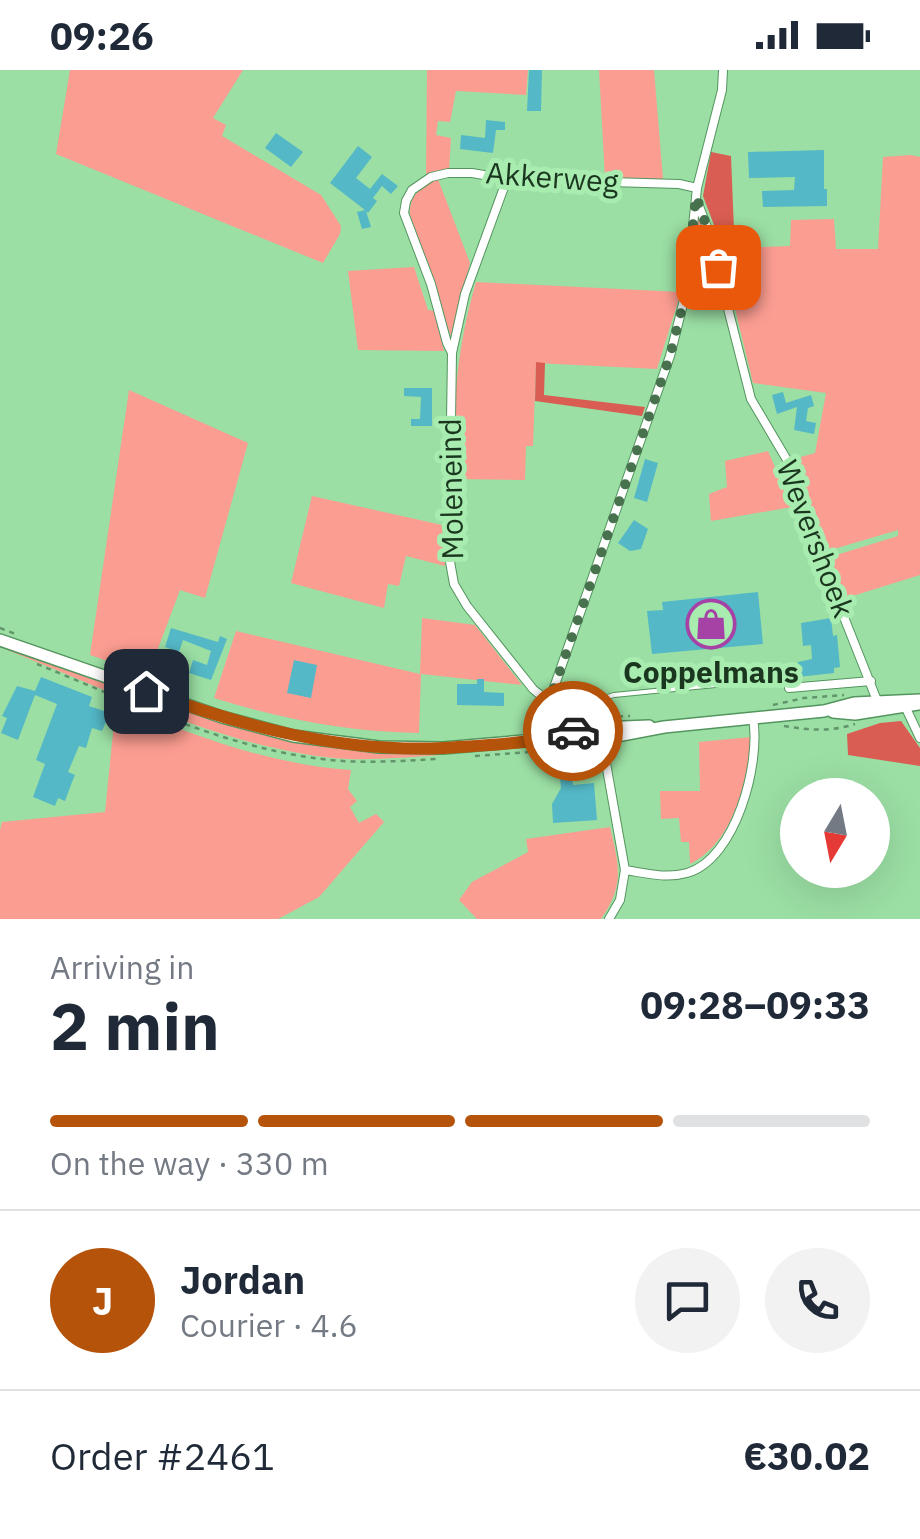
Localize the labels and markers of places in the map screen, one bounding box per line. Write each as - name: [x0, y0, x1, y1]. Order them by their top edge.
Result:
- pin: [676, 225, 761, 310]
- shop icon: Coppelmans: [685, 598, 737, 650]
- pin: [104, 649, 189, 734]
- place label: Coppelmans: [623, 652, 799, 691]

